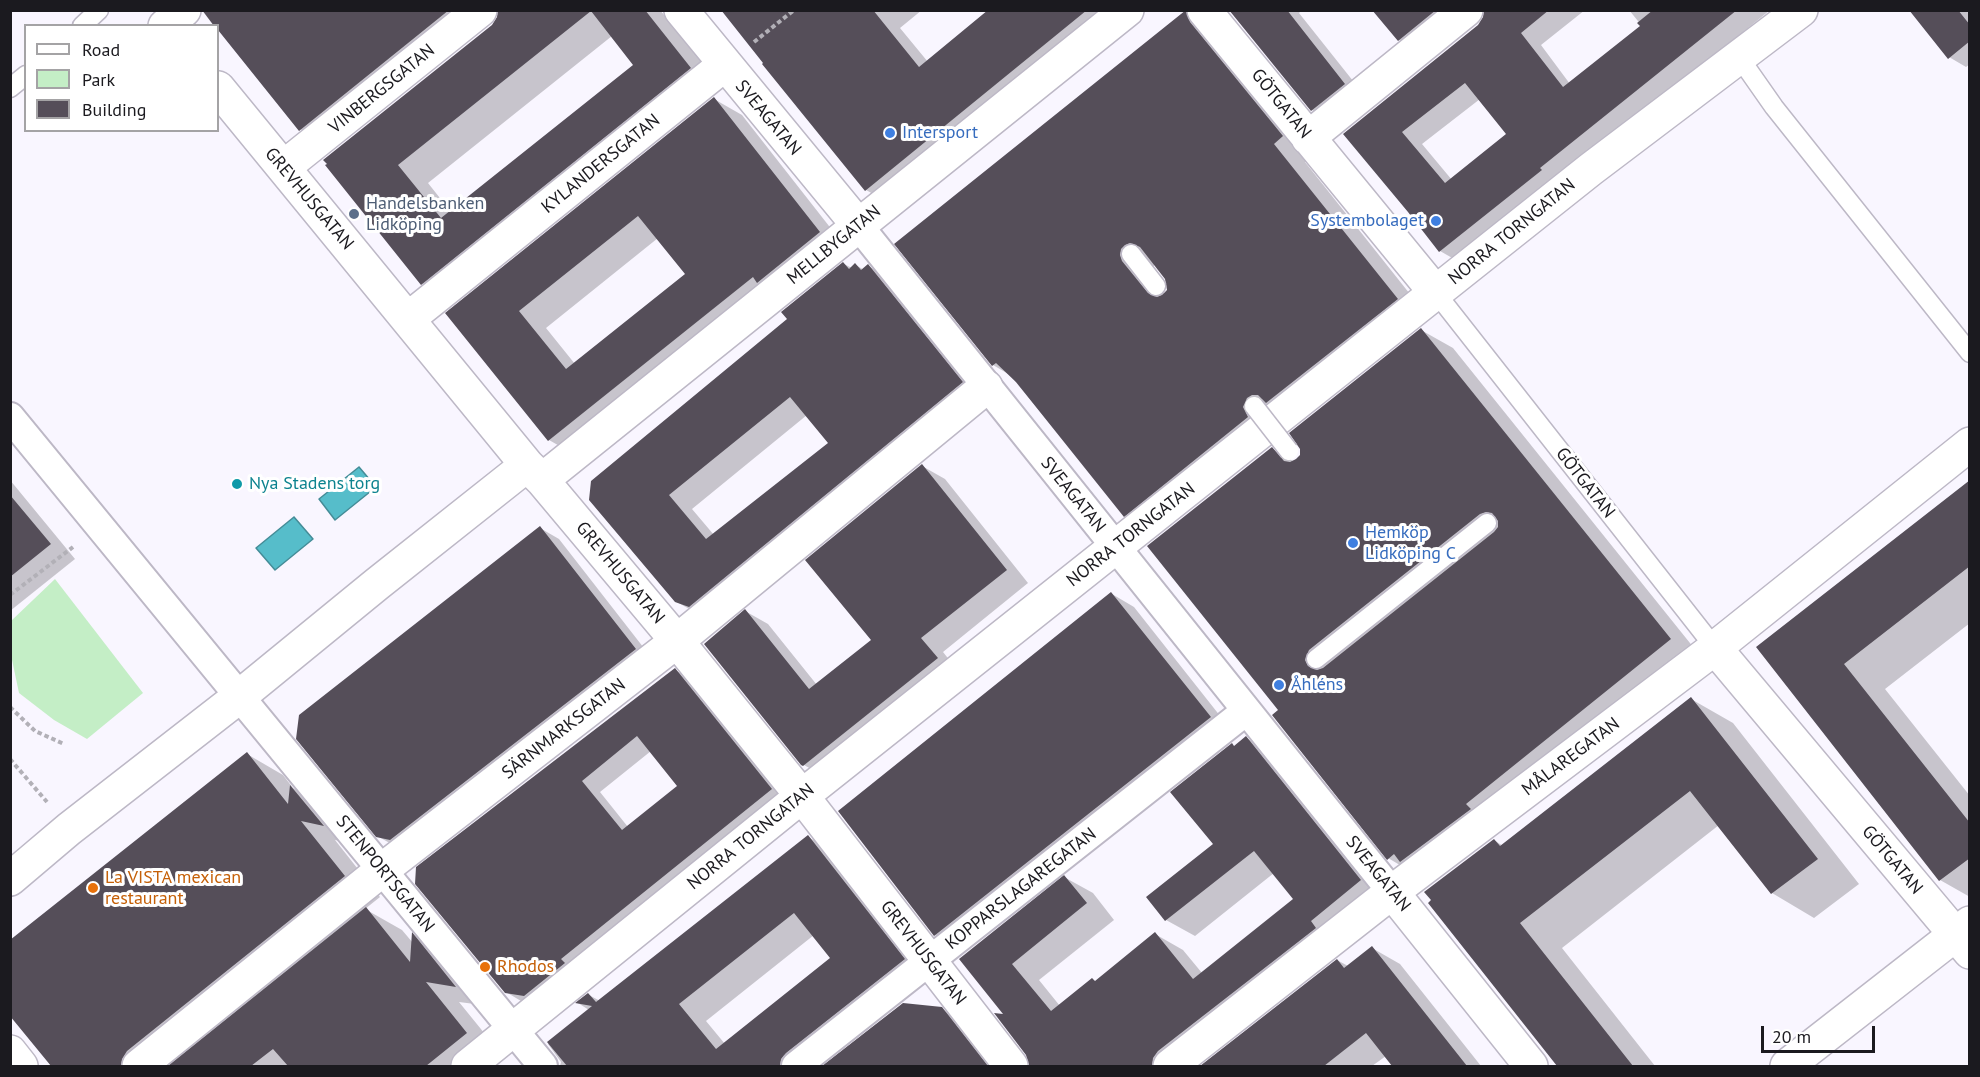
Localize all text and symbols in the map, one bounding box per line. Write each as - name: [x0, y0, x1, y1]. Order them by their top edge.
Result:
- legend: [24, 24, 219, 132]
- text: Road: [82, 38, 120, 61]
- street label: VINBERGSGATAN: [325, 40, 439, 138]
- street label: GÖTGATAN: [1246, 65, 1316, 143]
- text: Park: [82, 68, 115, 91]
- street label: SVEAGATAN: [730, 76, 806, 160]
- text: Building: [82, 98, 146, 121]
- street label: KYLANDERSGATAN: [537, 110, 665, 218]
- place label: Intersport: [902, 122, 978, 144]
- marker: Intersport: [883, 126, 897, 140]
- street label: GREVHUSGATAN: [260, 144, 358, 254]
- street label: NORRA TORNGATAN: [1444, 174, 1580, 290]
- place label: Handelsbanken Lidköping: [366, 193, 484, 236]
- street label: MELLBYGATAN: [783, 201, 885, 289]
- marker: Handelsbanken Lidköping: [347, 207, 361, 221]
- place label: Systembolaget: [1310, 210, 1424, 232]
- marker: Systembolaget: [1429, 214, 1443, 228]
- street label: GÖTGATAN: [1551, 444, 1619, 522]
- street label: SVEAGATAN: [1036, 453, 1110, 537]
- place label: Nya Stadens torg: [249, 473, 380, 495]
- marker: Nya Stadens torg: [230, 477, 244, 491]
- street label: NORRA TORNGATAN: [1063, 478, 1199, 592]
- street label: GREVHUSGATAN: [571, 518, 669, 628]
- place label: Hemköp Lidköping C: [1365, 522, 1456, 564]
- marker: Hemköp Lidköping C: [1346, 536, 1360, 550]
- street label: SÄRNMARKSGATAN: [498, 674, 630, 784]
- place label: Åhléns: [1291, 674, 1343, 696]
- marker: Åhléns: [1272, 678, 1286, 692]
- street label: MÅLAREGATAN: [1518, 713, 1624, 801]
- street label: NORRA TORNGATAN: [683, 779, 819, 895]
- street label: STENPORTSGATAN: [331, 811, 439, 937]
- street label: GÖTGATAN: [1857, 821, 1927, 899]
- street label: KOPPARSLAGAREGATAN: [941, 823, 1101, 955]
- street label: SVEAGATAN: [1341, 832, 1415, 916]
- place label: La VISTA mexican restaurant: [105, 867, 241, 910]
- marker: La VISTA mexican restaurant: [86, 881, 100, 895]
- street label: GREVHUSGATAN: [875, 896, 971, 1010]
- place label: Rhodos: [497, 956, 554, 978]
- marker: Rhodos: [478, 960, 492, 974]
- scale bar: [1764, 1014, 1878, 1052]
- text: 20 m: [1772, 1025, 1811, 1048]

